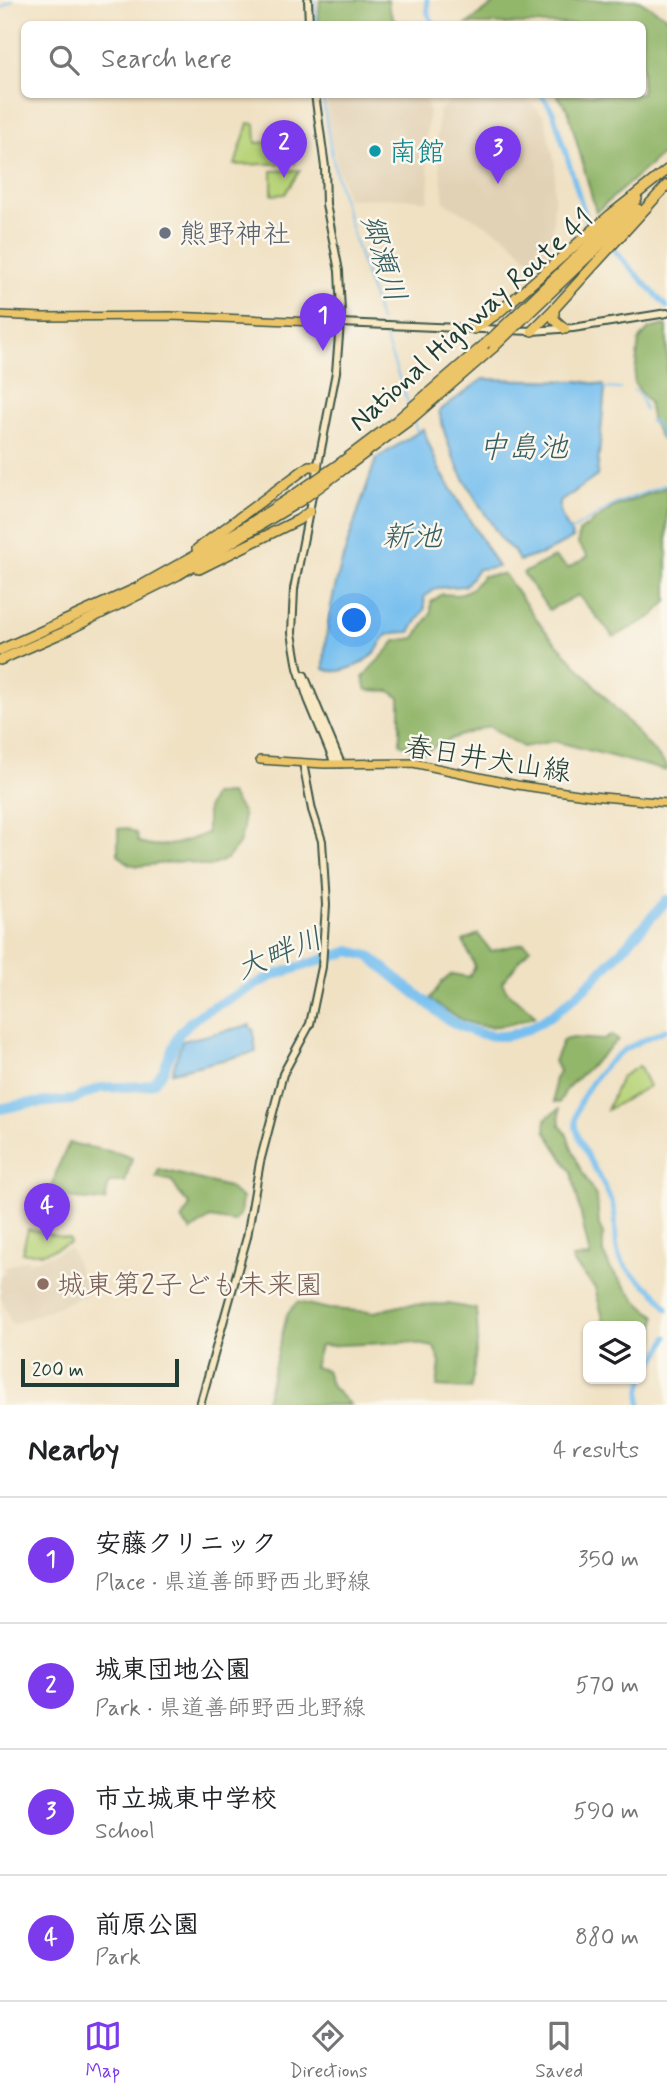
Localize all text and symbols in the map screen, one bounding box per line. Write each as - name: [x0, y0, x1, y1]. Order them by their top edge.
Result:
- search box: [21, 21, 646, 98]
- icon: search: [45, 41, 83, 79]
- text: Search here: [101, 43, 232, 77]
- pin: 2: [261, 120, 307, 178]
- pin: 3: [475, 126, 521, 184]
- place label: 南館: [389, 135, 445, 172]
- marker: 南館: [367, 143, 383, 159]
- street label: National Highway Route 41: [341, 201, 602, 441]
- water label: 郷瀬川: [351, 210, 414, 307]
- place label: 熊野神社: [179, 217, 291, 254]
- marker: 熊野神社: [157, 225, 173, 241]
- pin: 1: [300, 293, 346, 351]
- water label: 中島池: [478, 429, 569, 468]
- water label: 新池: [382, 518, 443, 557]
- your location: [337, 603, 371, 637]
- street label: 春日井犬山線: [402, 729, 573, 792]
- water label: 大畔川: [231, 919, 329, 989]
- pin: 4: [24, 1183, 70, 1241]
- place label: 城東第2子ども未来園: [57, 1268, 323, 1305]
- marker: 城東第2子ども未来園: [35, 1276, 51, 1292]
- map controls: [583, 1321, 646, 1384]
- button: layers: [583, 1321, 646, 1384]
- scale bar: [21, 1356, 178, 1388]
- text: 200 m: [32, 1358, 84, 1383]
- text: Nearby: [28, 1431, 119, 1470]
- text: 4 results: [553, 1436, 639, 1466]
- text: 安藤クリニック: [95, 1528, 277, 1562]
- text: 1: [46, 1545, 56, 1575]
- text: 350 m: [578, 1545, 639, 1575]
- text: Place · 県道善師野西北野線: [95, 1568, 370, 1598]
- text: 城東団地公園: [95, 1654, 251, 1688]
- text: 2: [45, 1671, 57, 1701]
- text: 570 m: [575, 1671, 639, 1701]
- text: Park · 県道善師野西北野線: [95, 1694, 365, 1724]
- text: 市立城東中学校: [95, 1783, 277, 1817]
- text: 3: [46, 1797, 56, 1827]
- text: 590 m: [573, 1797, 639, 1827]
- text: School: [95, 1817, 155, 1847]
- text: 前原公園: [95, 1909, 199, 1943]
- text: 4: [44, 1923, 58, 1953]
- text: 880 m: [575, 1923, 639, 1953]
- text: Park: [95, 1943, 141, 1973]
- tab: Map: [84, 2017, 122, 2084]
- tab: Directions: [289, 2017, 368, 2084]
- tab: Saved: [535, 2017, 583, 2084]

